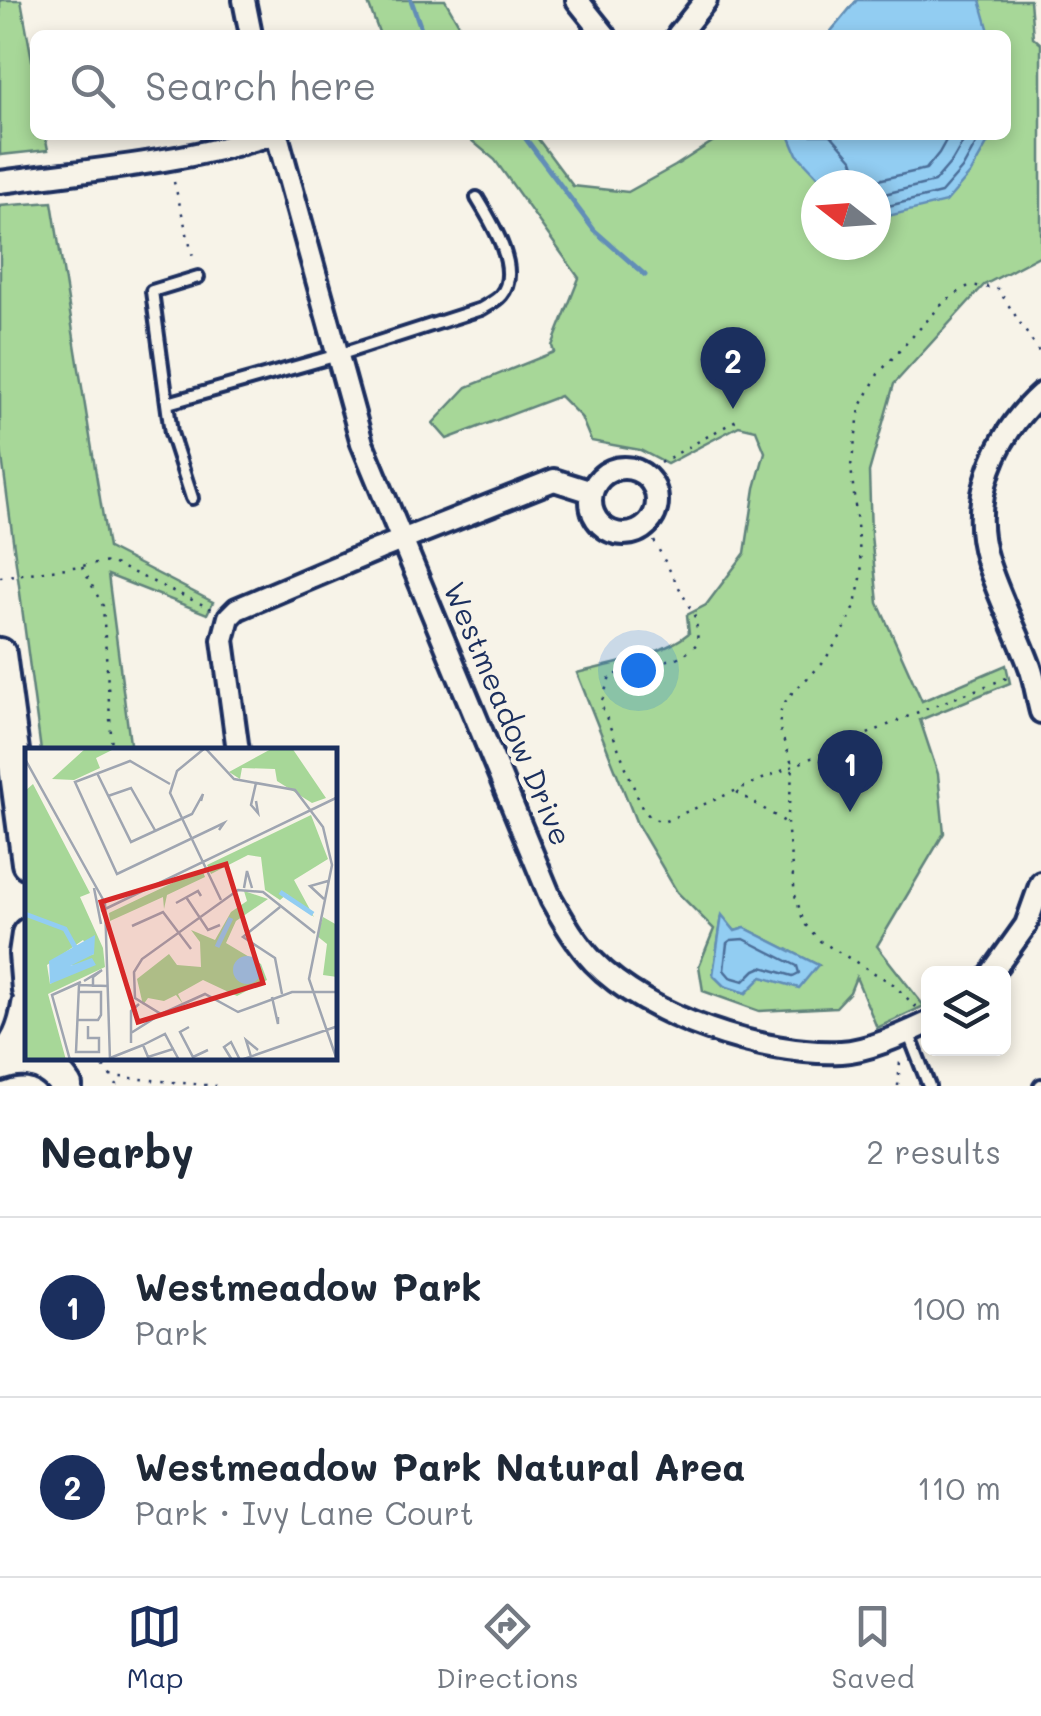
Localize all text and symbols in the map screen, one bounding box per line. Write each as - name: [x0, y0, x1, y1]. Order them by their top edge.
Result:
- search box: [30, 30, 1011, 140]
- icon: search: [65, 58, 120, 113]
- text: Search here: [145, 60, 376, 110]
- north arrow: [801, 170, 891, 260]
- pin: 2: [700, 326, 766, 409]
- street label: Westmeadow Drive: [435, 575, 583, 851]
- your location: [613, 645, 664, 696]
- pin: 1: [818, 730, 882, 812]
- inset map: [25, 748, 338, 1061]
- map controls: [921, 966, 1011, 1056]
- button: layers: [921, 966, 1011, 1056]
- text: Nearby: [40, 1124, 194, 1179]
- text: 2 results: [866, 1130, 1001, 1172]
- text: Westmeadow Park: [135, 1261, 482, 1311]
- text: 1: [65, 1286, 80, 1328]
- text: 100 m: [911, 1286, 1001, 1328]
- text: Park: [135, 1311, 208, 1353]
- text: Westmeadow Park Natural Area: [135, 1441, 746, 1491]
- text: 2: [64, 1466, 81, 1508]
- text: 110 m: [917, 1466, 1001, 1508]
- text: Park · Ivy Lane Court: [135, 1491, 474, 1533]
- tab: Map: [126, 1599, 183, 1695]
- tab: Directions: [436, 1599, 579, 1695]
- tab: Saved: [831, 1599, 915, 1695]

